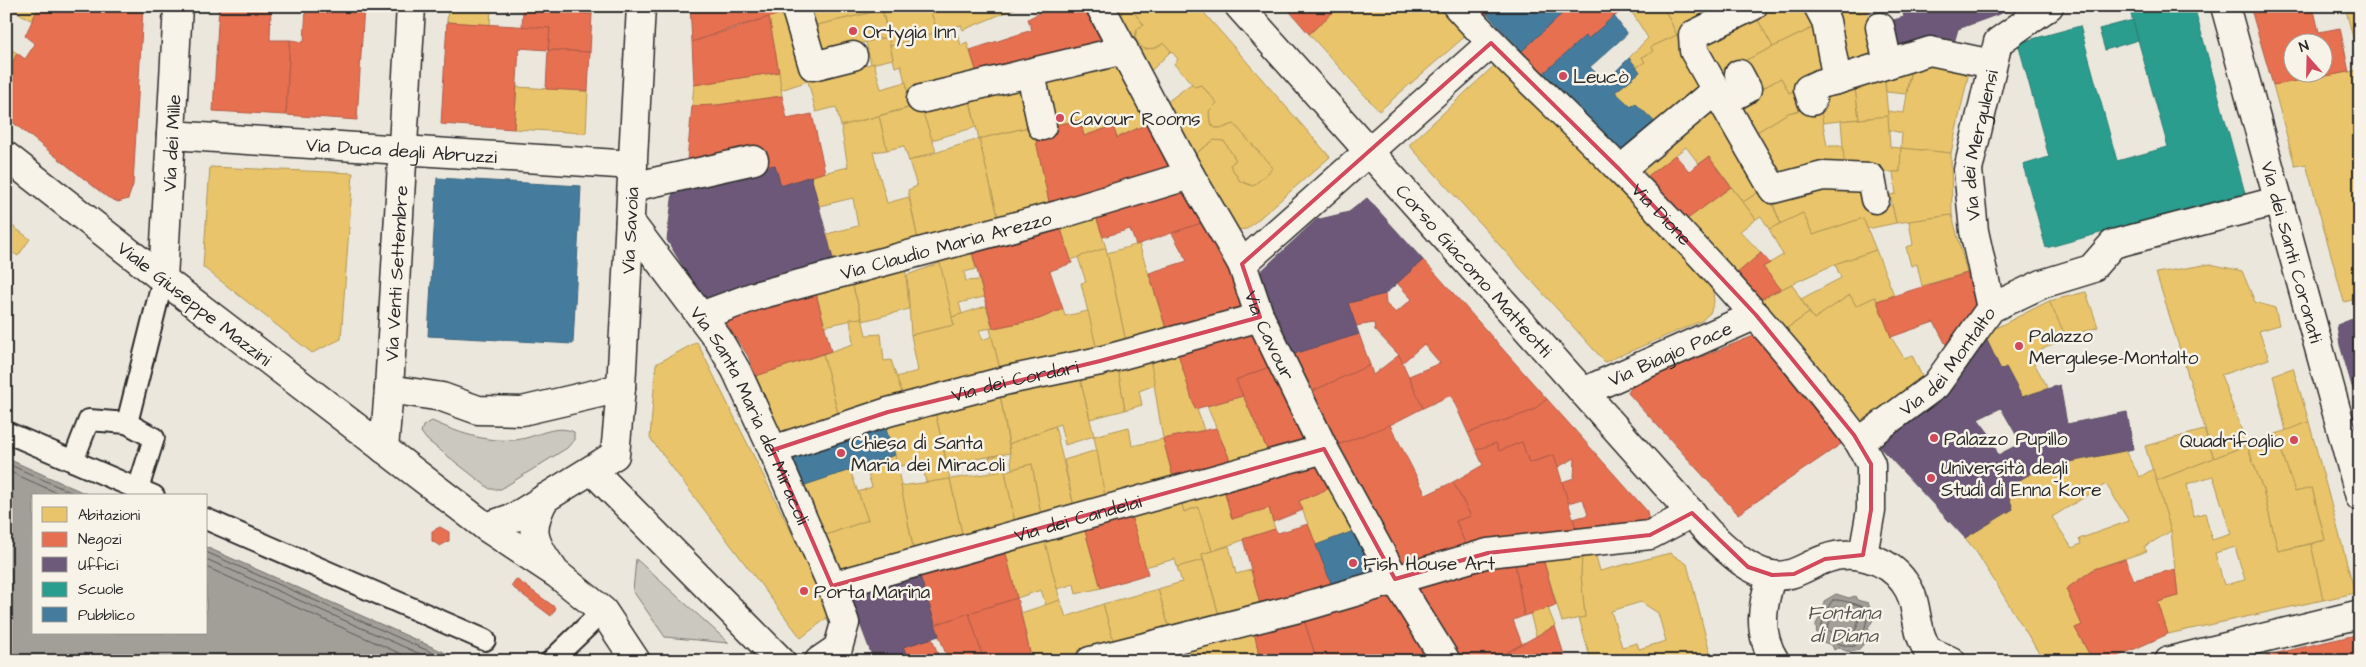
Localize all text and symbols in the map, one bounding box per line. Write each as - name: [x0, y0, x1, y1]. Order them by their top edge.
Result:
- place label: Ortygia Inn: [863, 19, 956, 47]
- marker: Ortygia Inn: [847, 25, 859, 37]
- north arrow: [2284, 32, 2334, 82]
- text: N: [2296, 36, 2312, 58]
- place label: Leucò: [1573, 64, 1629, 91]
- street label: Via dei Mergulensi: [1956, 67, 2006, 222]
- marker: Leucò: [1557, 70, 1569, 82]
- street label: Via dei Mille: [156, 94, 189, 192]
- place label: Cavour Rooms: [1070, 106, 1201, 133]
- marker: Cavour Rooms: [1054, 112, 1066, 124]
- street label: Via Duca degli Abruzzi: [305, 132, 498, 171]
- street label: Via dei Santi Coronati: [2253, 158, 2329, 346]
- street label: Via Dione: [1624, 177, 1698, 252]
- street label: Corso Giacomo Matteotti: [1389, 179, 1558, 364]
- street label: Via Venti Settembre: [379, 185, 416, 362]
- street label: Via Savoia: [615, 186, 647, 275]
- street label: Via Claudio Maria Arezzo: [838, 205, 1055, 288]
- street label: Viale Giuseppe Mazzini: [111, 235, 277, 373]
- street label: Via Cavour: [1237, 287, 1301, 386]
- street label: Via Santa Maria dei Miracoli: [683, 301, 816, 529]
- street label: Via dei Montalto: [1894, 301, 2003, 423]
- street label: Via Biagio Pace: [1604, 315, 1737, 394]
- place label: Palazzo Mergulese-Montalto: [2029, 323, 2199, 373]
- marker: Palazzo Mergulese-Montalto: [2013, 340, 2025, 352]
- street label: Via dei Cordari: [949, 354, 1081, 410]
- place label: Palazzo Pupillo: [1944, 426, 2068, 453]
- place label: Quadrifoglio: [2180, 428, 2284, 456]
- place label: Chiesa di Santa Maria dei Miracoli: [851, 430, 1005, 479]
- marker: Palazzo Pupillo: [1928, 432, 1940, 444]
- marker: Quadrifoglio: [2288, 434, 2300, 446]
- marker: Chiesa di Santa Maria dei Miracoli: [835, 447, 847, 459]
- place label: Università degli Studi di Enna Kore: [1941, 455, 2101, 504]
- marker: Università degli Studi di Enna Kore: [1925, 472, 1937, 484]
- street label: Via dei Candelai: [1011, 488, 1145, 550]
- legend: [32, 494, 208, 634]
- text: Abitazioni: [78, 505, 141, 526]
- text: Negozi: [78, 529, 122, 551]
- place label: Fish House Art: [1363, 551, 1496, 578]
- text: Uffici: [78, 555, 119, 576]
- marker: Fish House Art: [1347, 557, 1359, 569]
- text: Scuole: [78, 579, 124, 600]
- place label: Porta Marina: [814, 579, 930, 606]
- marker: Porta Marina: [798, 585, 810, 597]
- water label: Fontana di Diana: [1807, 599, 1882, 650]
- text: Pubblico: [78, 605, 135, 626]

